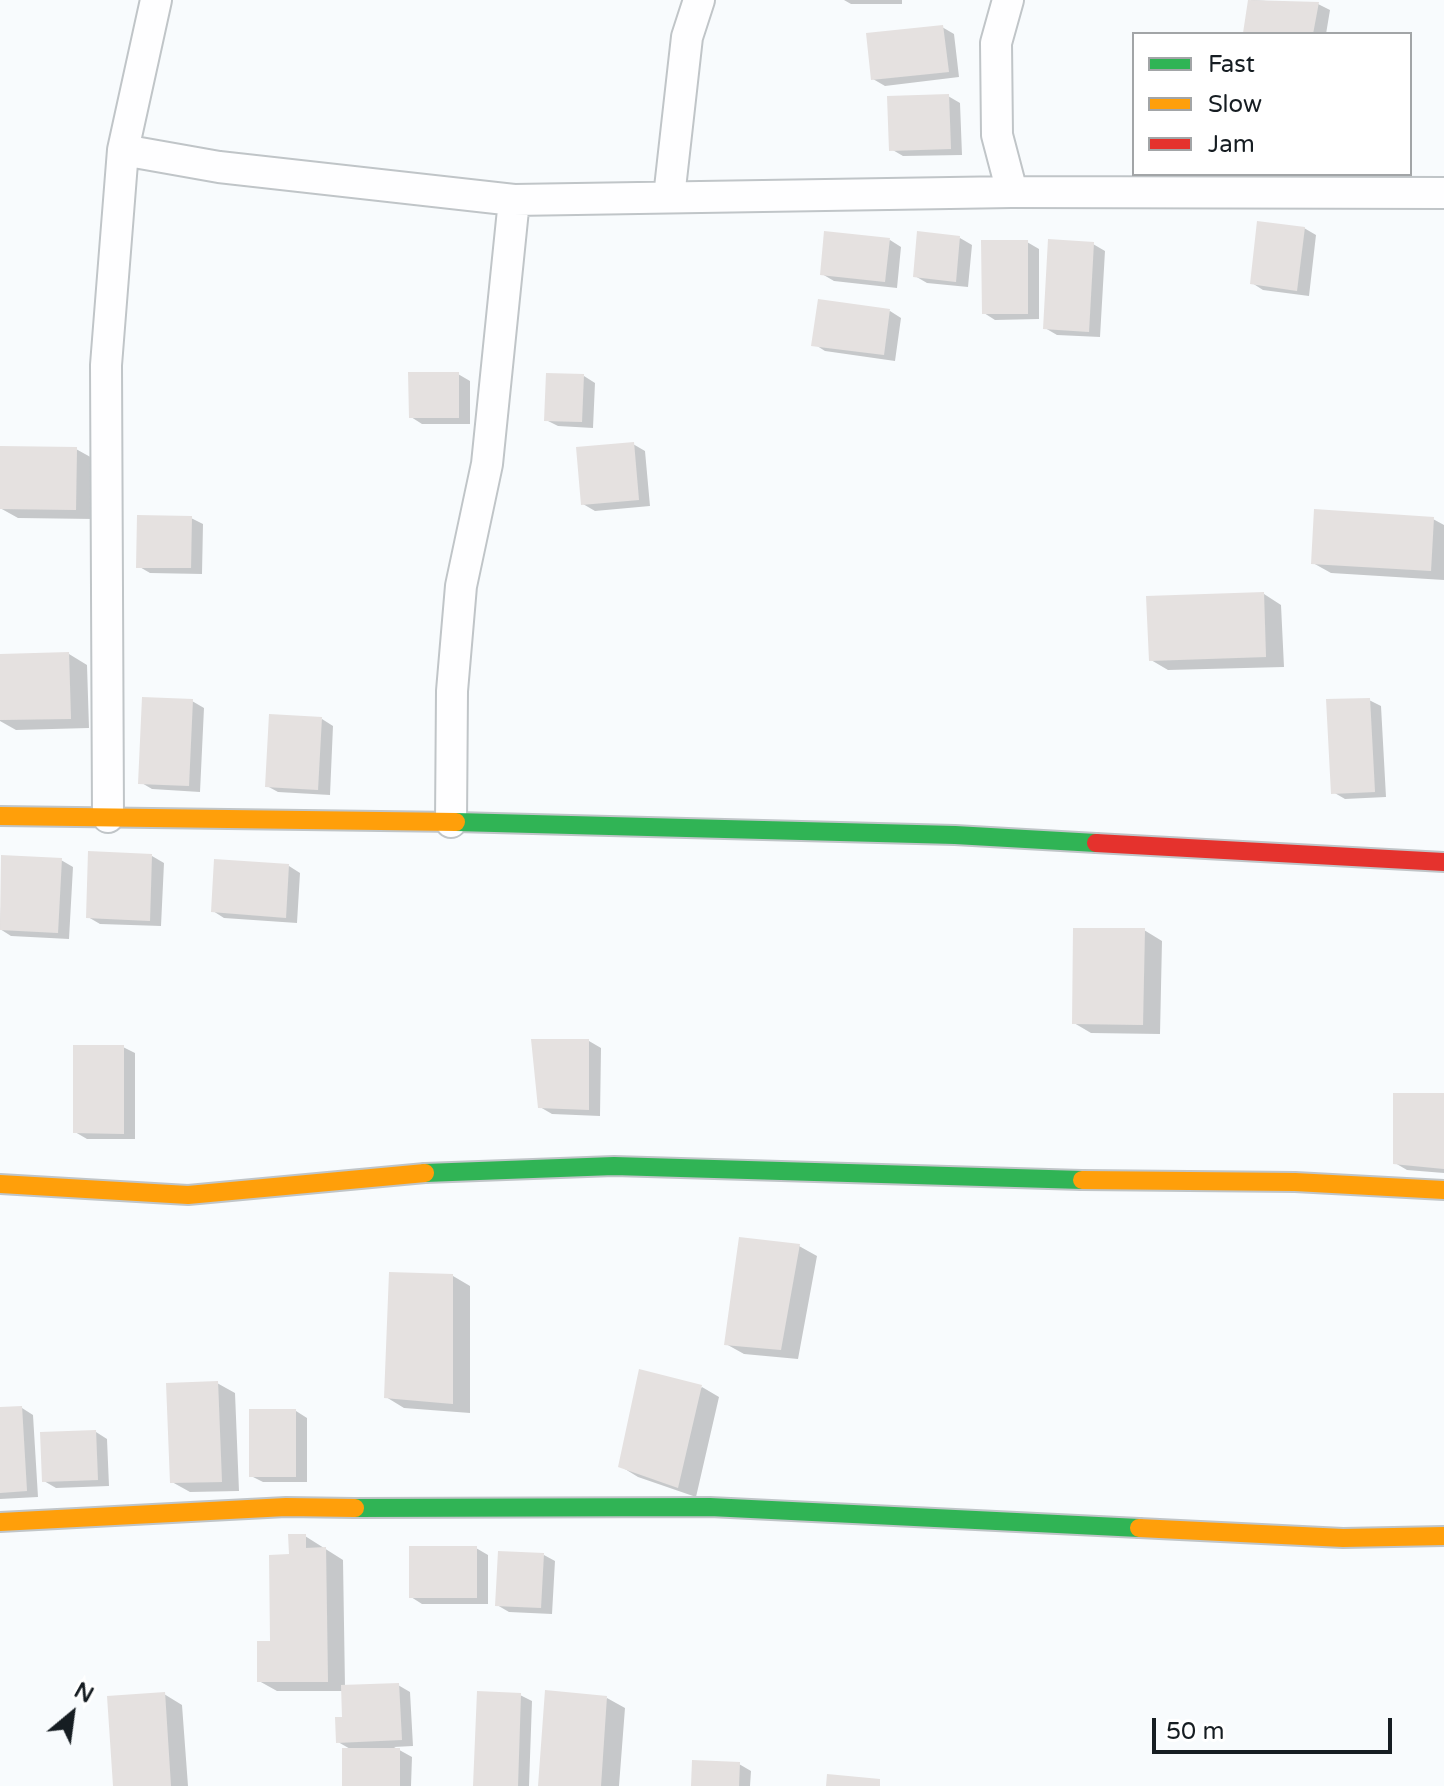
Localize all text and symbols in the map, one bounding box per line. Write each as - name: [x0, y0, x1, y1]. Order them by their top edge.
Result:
- legend: [1132, 32, 1412, 176]
- text: Fast: [1208, 50, 1255, 79]
- text: Slow: [1208, 90, 1262, 119]
- text: Jam: [1208, 130, 1255, 159]
- north arrow: [32, 1674, 112, 1754]
- text: N: [70, 1677, 98, 1709]
- scale bar: [1156, 1702, 1396, 1752]
- text: 50 m: [1166, 1717, 1224, 1746]

